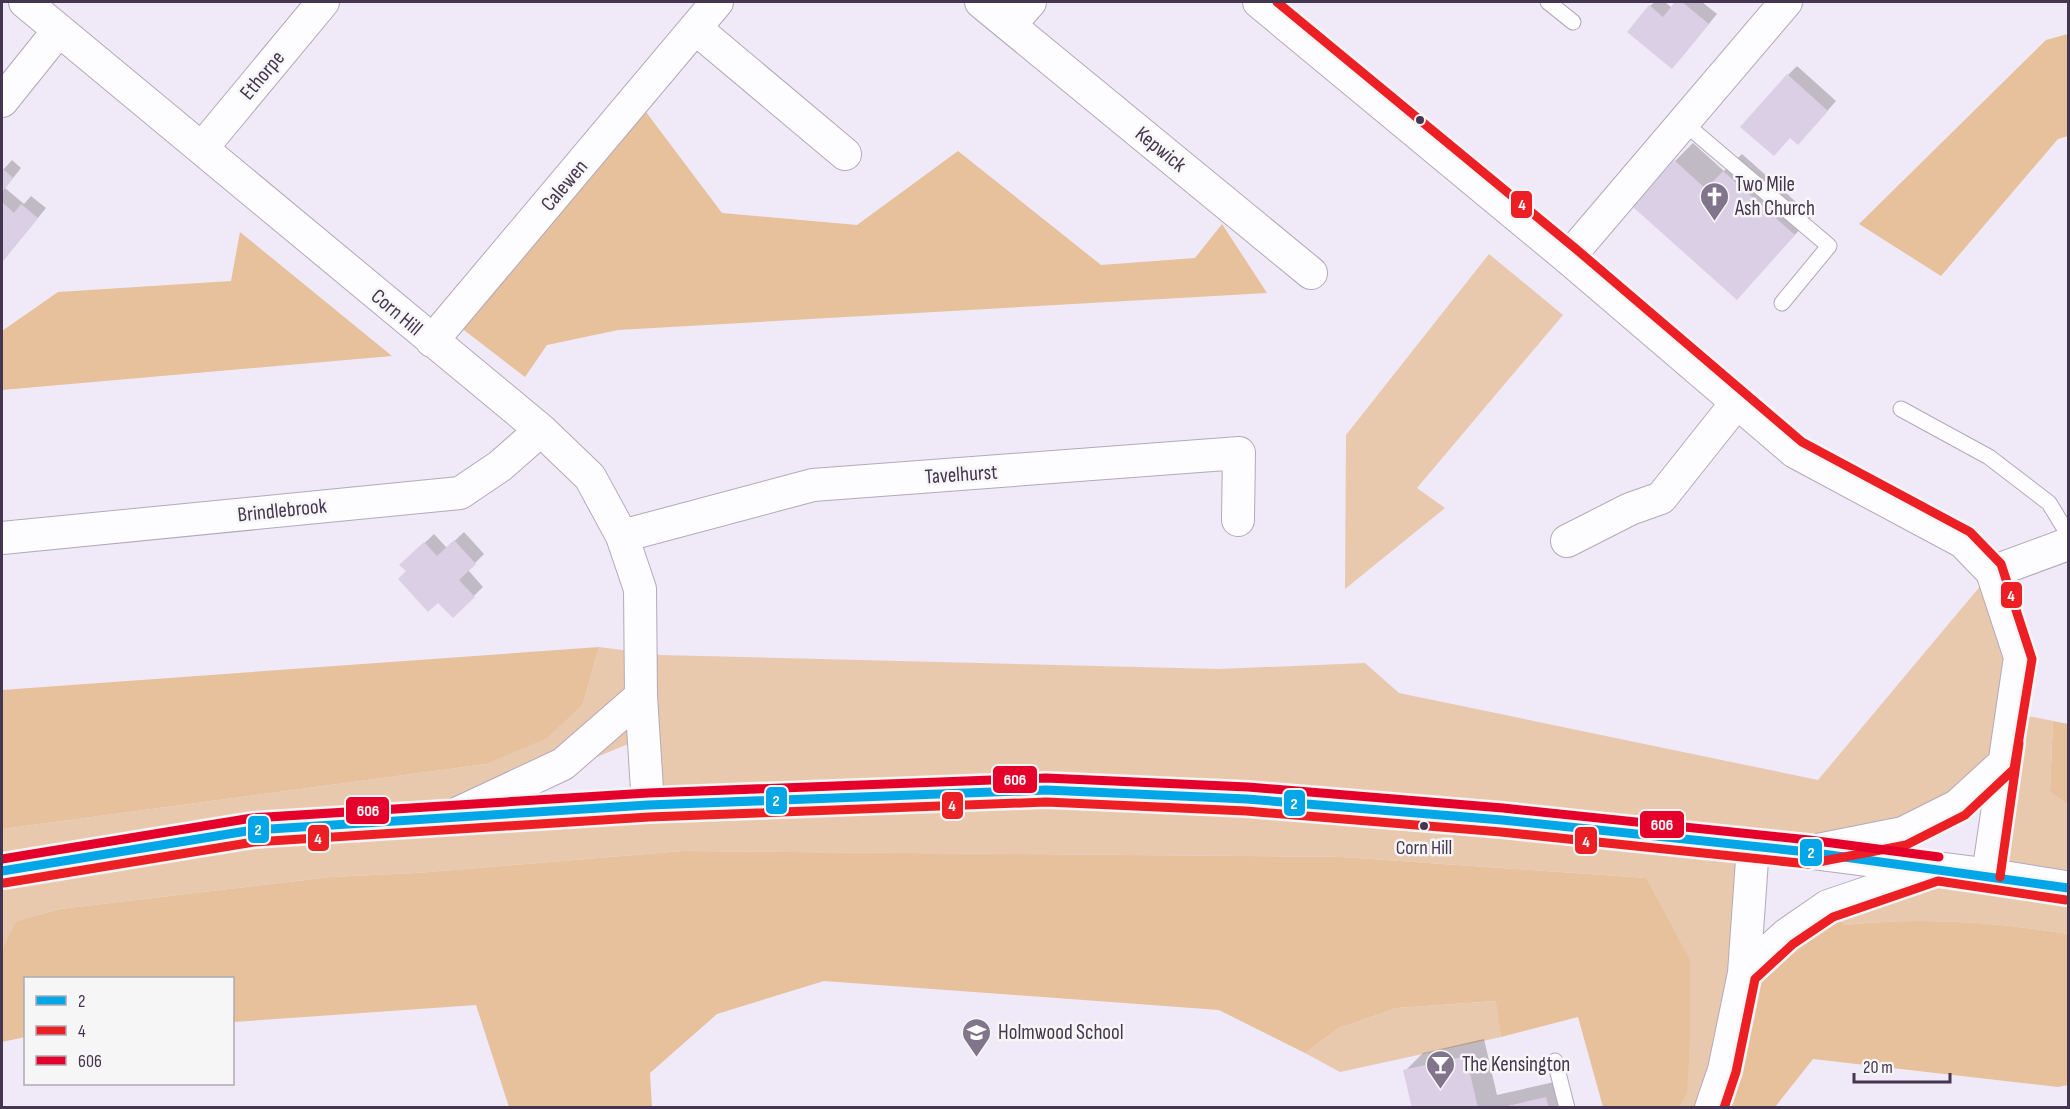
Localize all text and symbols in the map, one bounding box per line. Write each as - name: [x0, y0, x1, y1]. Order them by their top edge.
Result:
- street label: Ethorpe: [235, 46, 290, 105]
- unlabelled marker: [1414, 114, 1426, 126]
- street label: Kepwick: [1130, 121, 1191, 177]
- street label: Calewen: [536, 155, 593, 216]
- place label: Two Mile Ash Church: [1734, 172, 1815, 221]
- church icon: Two Mile Ash Church: [1698, 180, 1730, 222]
- line badge: 4: [1510, 190, 1533, 219]
- text: 4: [1518, 196, 1526, 215]
- street label: Corn Hill: [366, 284, 427, 341]
- street label: Tavelhurst: [924, 459, 998, 490]
- street label: Brindlebrook: [236, 493, 328, 528]
- line badge: 4: [2000, 581, 2023, 609]
- text: 4: [2007, 587, 2015, 606]
- line badge: 606: [992, 765, 1038, 794]
- text: 606: [1004, 771, 1026, 790]
- line badge: 2: [765, 786, 788, 815]
- line badge: 2: [1283, 789, 1306, 817]
- line badge: 4: [941, 791, 964, 820]
- text: 2: [772, 792, 780, 811]
- text: 2: [1290, 795, 1298, 814]
- line badge: 606: [345, 796, 390, 825]
- text: 4: [948, 797, 956, 816]
- text: 606: [357, 802, 379, 821]
- line badge: 606: [1639, 810, 1685, 839]
- line badge: 2: [247, 815, 270, 844]
- text: 606: [1651, 816, 1673, 835]
- marker: Corn Hill: [1418, 820, 1430, 832]
- text: 2: [254, 821, 262, 840]
- line badge: 4: [307, 824, 330, 852]
- line badge: 4: [1574, 826, 1598, 855]
- text: 4: [314, 830, 322, 849]
- text: 4: [1582, 833, 1590, 852]
- place label: Corn Hill: [1396, 836, 1452, 860]
- line badge: 2: [1799, 838, 1823, 867]
- text: 2: [1807, 844, 1815, 863]
- legend: [24, 977, 234, 1085]
- text: 2: [78, 991, 85, 1012]
- school or university icon: Holmwood School: [961, 1016, 993, 1058]
- place label: Holmwood School: [998, 1020, 1124, 1045]
- text: 4: [78, 1021, 86, 1042]
- scale bar: [1854, 1046, 1950, 1084]
- bar icon: The Kensington: [1425, 1048, 1457, 1090]
- text: 606: [78, 1051, 102, 1072]
- place label: The Kensington: [1462, 1052, 1570, 1077]
- text: 20 m: [1863, 1057, 1893, 1078]

